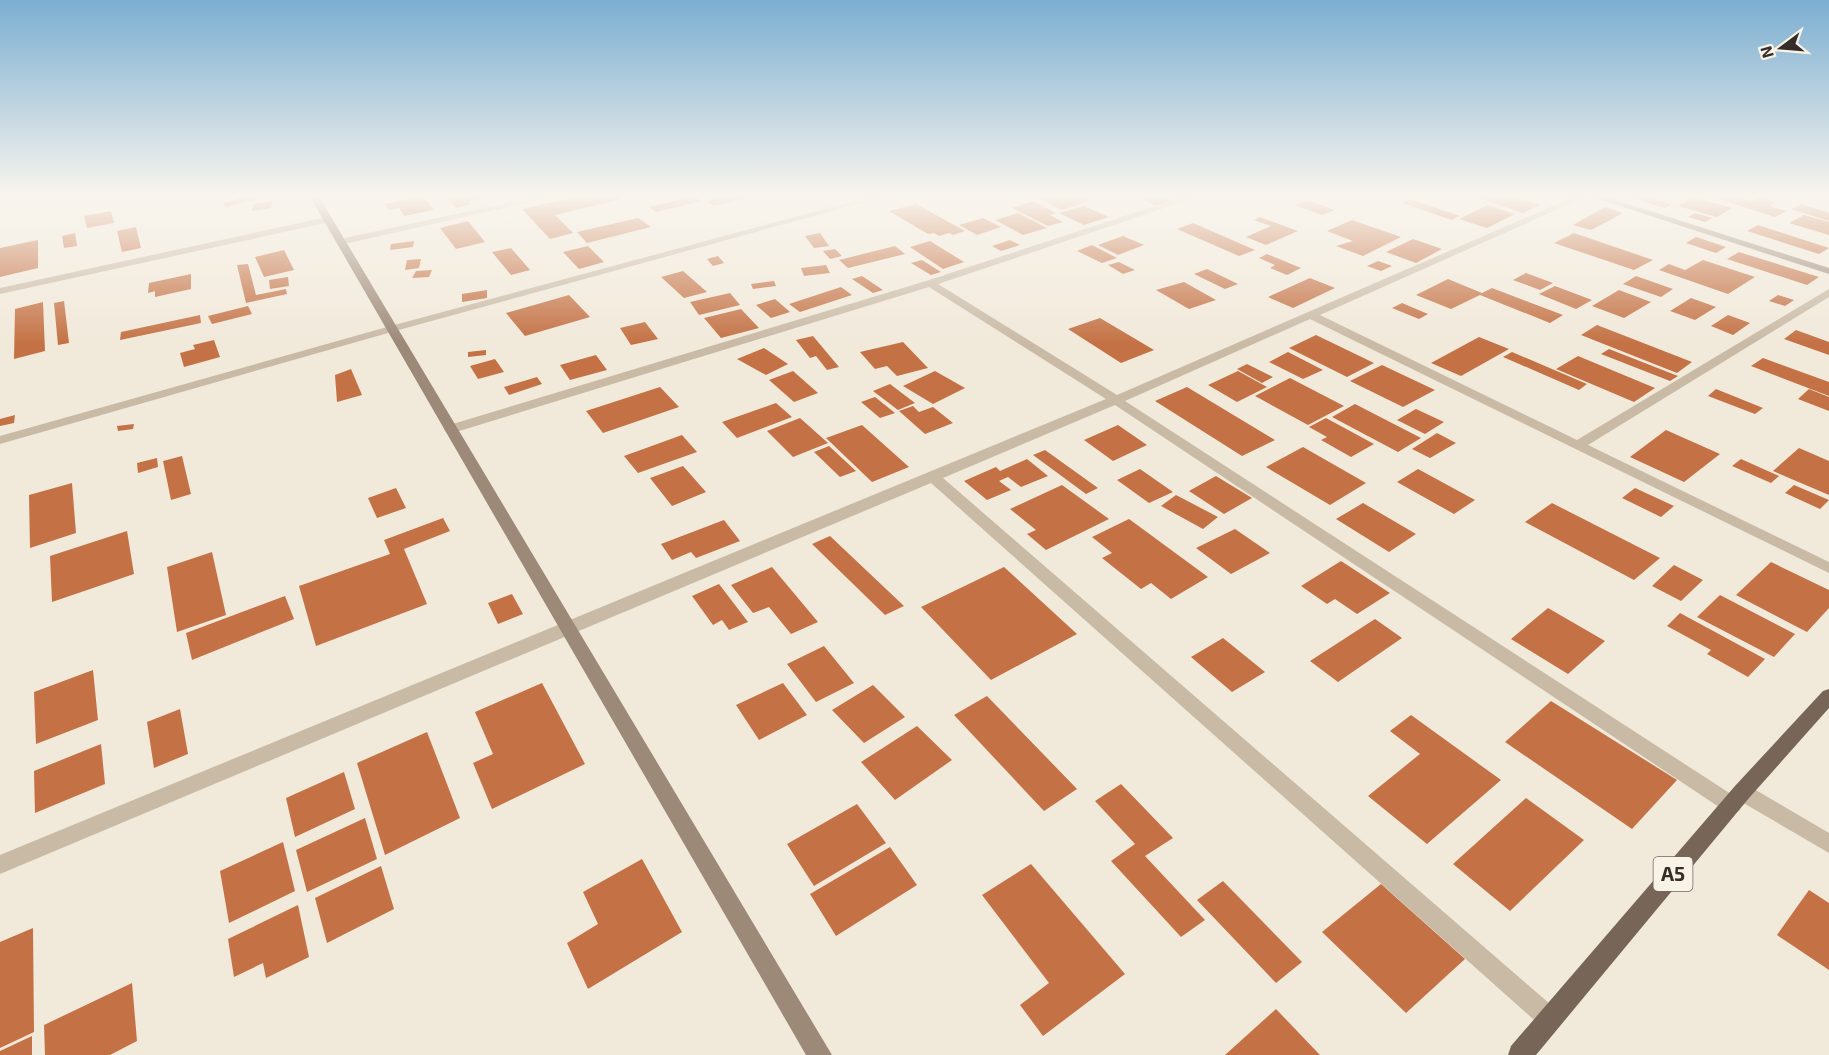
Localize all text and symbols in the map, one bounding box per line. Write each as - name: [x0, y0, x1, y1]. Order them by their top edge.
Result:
- north arrow: [1751, 18, 1811, 78]
- text: N: [1755, 44, 1777, 60]
- road number: A5: [1654, 857, 1692, 891]

